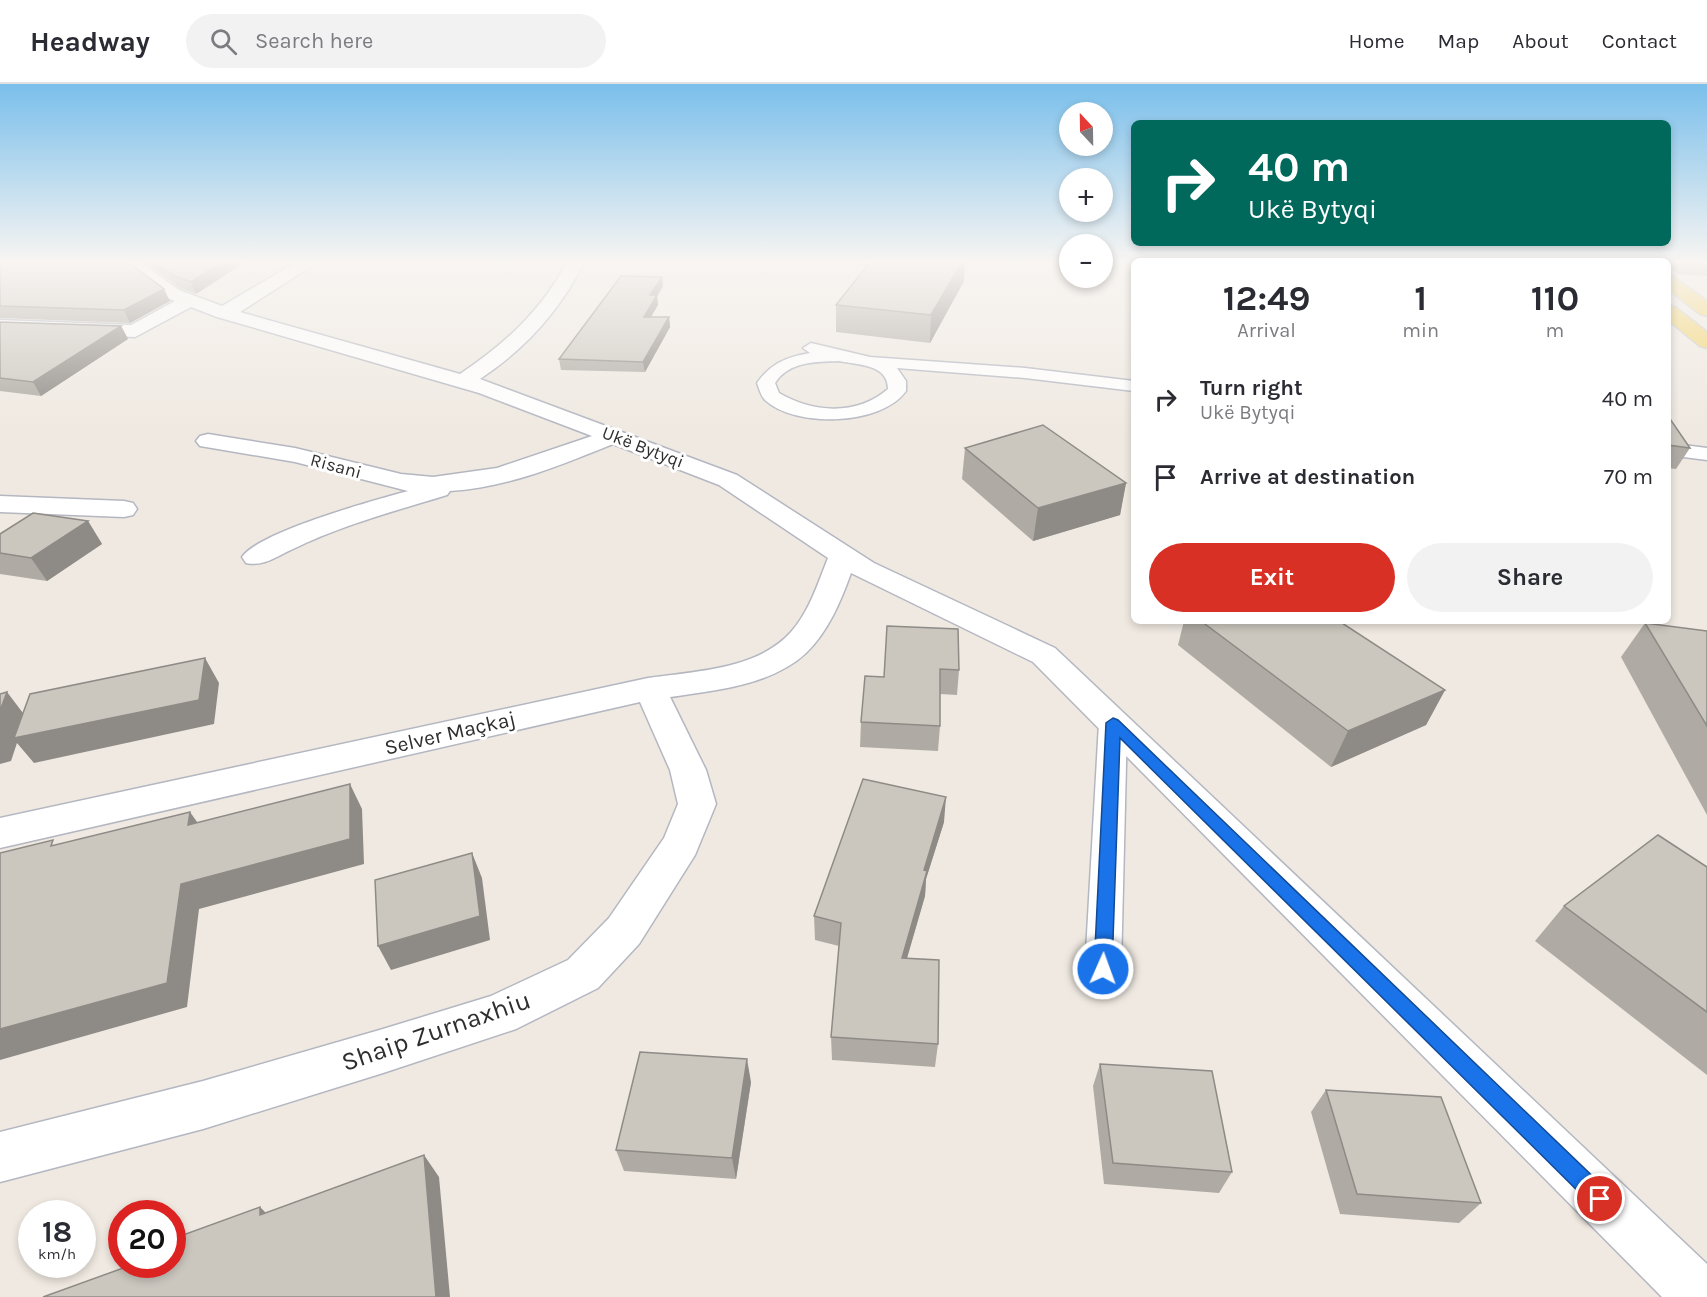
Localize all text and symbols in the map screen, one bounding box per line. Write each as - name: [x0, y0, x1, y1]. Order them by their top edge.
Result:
- search box: [186, 14, 606, 68]
- text: Headway: [30, 25, 150, 58]
- icon: search: [207, 25, 240, 58]
- text: Search here: [255, 28, 373, 54]
- text: Home: [1349, 29, 1405, 53]
- text: Map: [1438, 29, 1479, 53]
- text: About: [1512, 29, 1569, 53]
- text: Contact: [1602, 29, 1677, 53]
- north arrow: [1059, 102, 1113, 156]
- map controls: [1059, 102, 1113, 288]
- text: 40 m: [1248, 142, 1350, 192]
- icon: right: [1149, 144, 1227, 222]
- button: +: [1059, 168, 1113, 222]
- text: Ukë Bytyqi: [1248, 193, 1377, 225]
- button: −: [1059, 234, 1113, 288]
- text: 12:49: [1223, 277, 1310, 319]
- text: 1: [1414, 277, 1427, 319]
- text: 110: [1531, 277, 1579, 319]
- text: Arrival: [1237, 319, 1296, 342]
- text: min: [1402, 319, 1439, 342]
- text: m: [1546, 319, 1564, 342]
- text: Turn right: [1200, 375, 1303, 401]
- icon: right: [1149, 383, 1182, 416]
- text: 40 m: [1602, 386, 1653, 412]
- text: Ukë Bytyqi: [1200, 401, 1296, 424]
- street label: Ukë Bytyqi: [599, 421, 687, 473]
- street label: Risani: [308, 449, 364, 483]
- icon: arrive: [1149, 461, 1182, 494]
- text: Arrive at destination: [1200, 464, 1415, 490]
- text: 70 m: [1604, 464, 1653, 490]
- button: Exit: [1149, 543, 1395, 612]
- button: Share: [1407, 543, 1653, 612]
- street label: Selver Maçkaj: [382, 706, 518, 760]
- position arrow: [1071, 937, 1135, 1001]
- street label: Shaip Zurnaxhiu: [337, 984, 535, 1078]
- pin: [1574, 1173, 1625, 1224]
- icon: arrive: [1583, 1182, 1616, 1215]
- speed limit sign: 20: [108, 1200, 186, 1278]
- text: 18: [42, 1214, 72, 1250]
- text: km/h: [38, 1245, 76, 1263]

